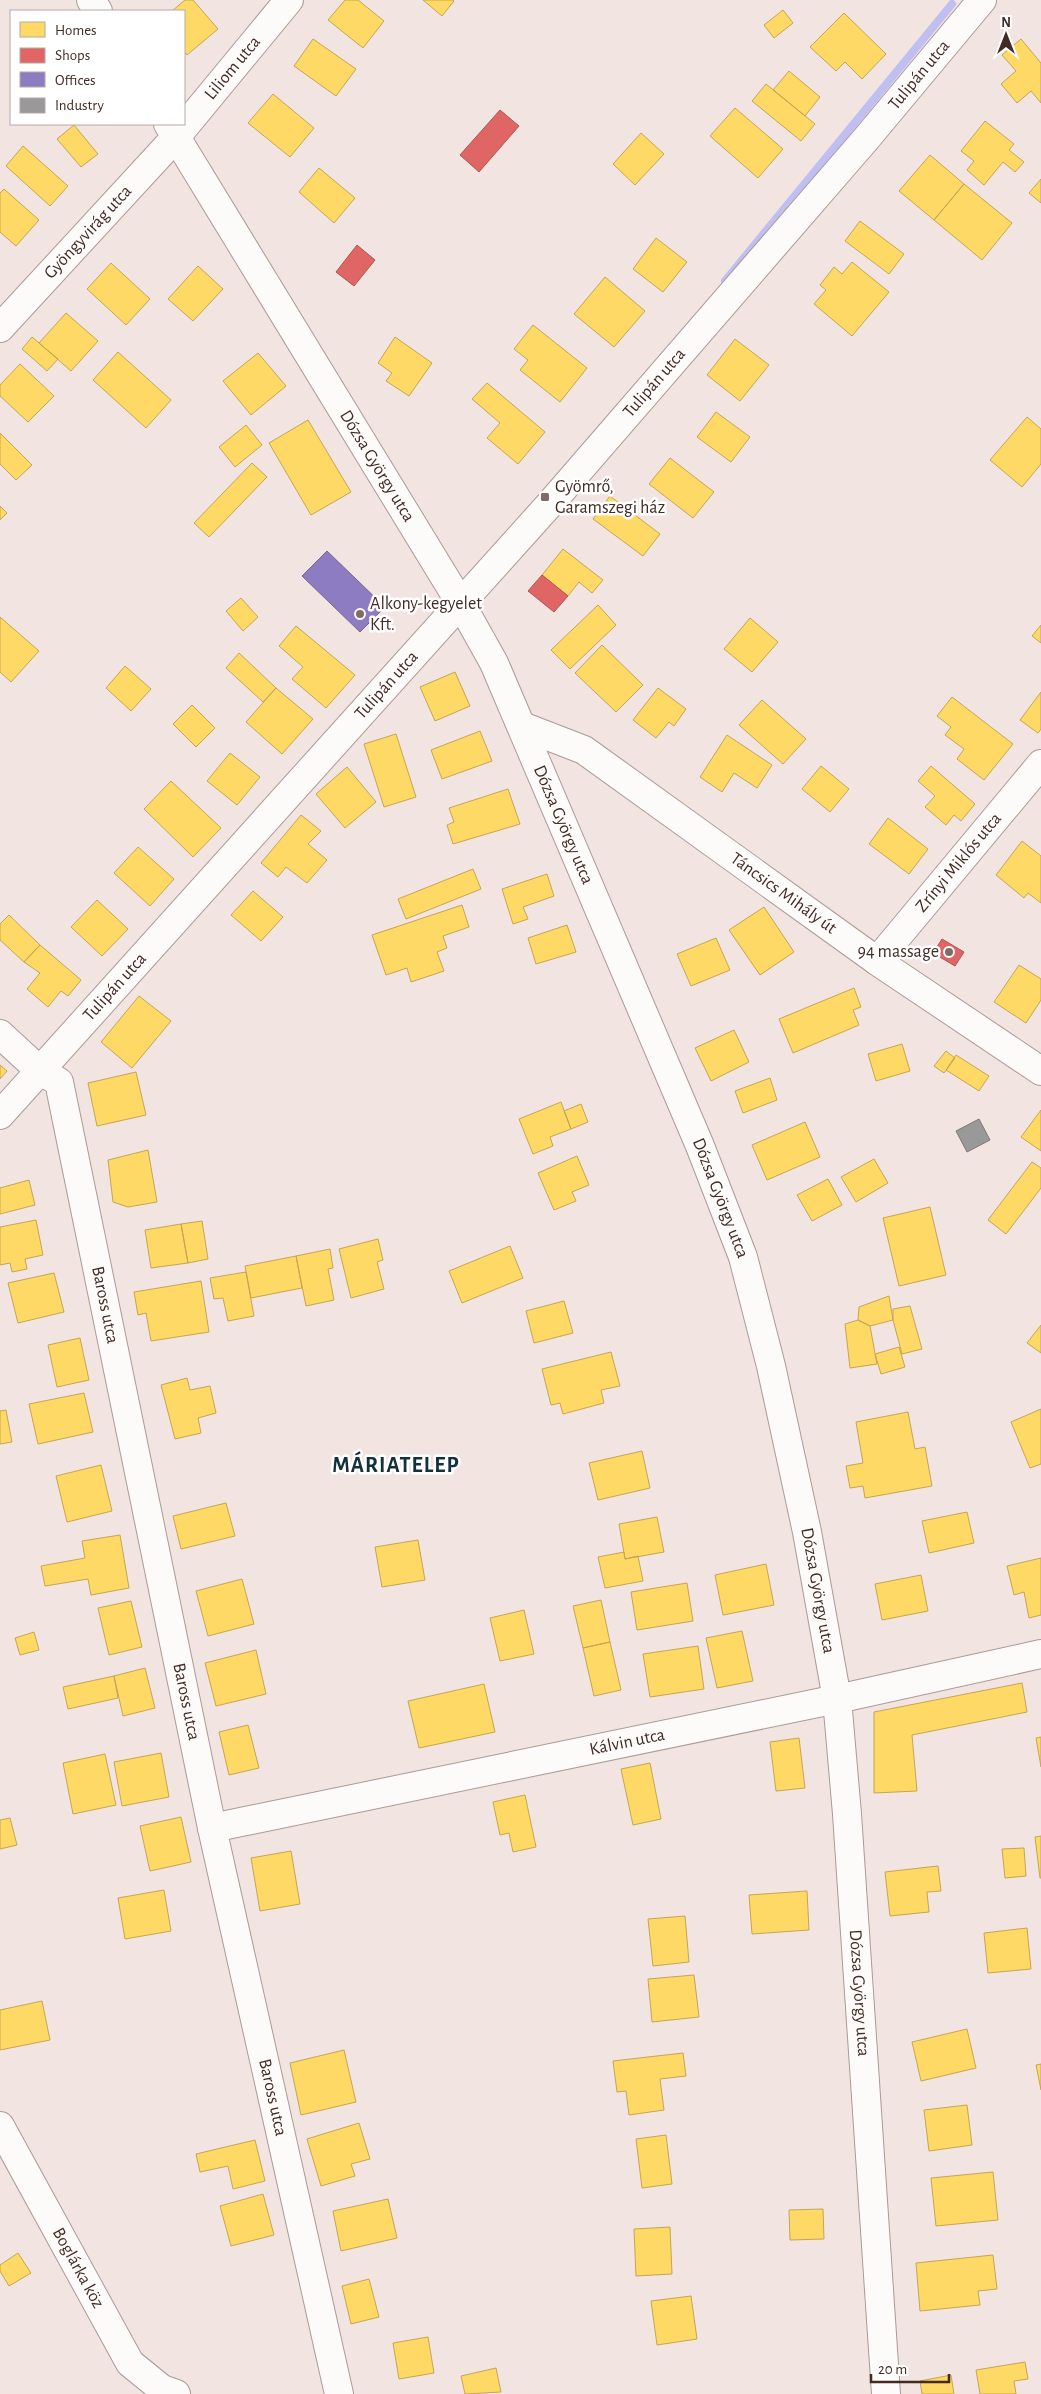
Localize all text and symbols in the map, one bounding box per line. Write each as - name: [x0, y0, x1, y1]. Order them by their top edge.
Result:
- legend: [10, 10, 185, 125]
- north arrow: [981, 10, 1031, 60]
- text: N: [1001, 16, 1011, 30]
- text: Homes: [55, 23, 97, 38]
- street label: Liliom utca: [202, 33, 264, 103]
- street label: Tulipán utca: [885, 37, 953, 114]
- text: Shops: [55, 48, 90, 63]
- text: Offices: [55, 73, 96, 88]
- text: Industry: [55, 98, 104, 113]
- street label: Gyöngyvirág utca: [41, 182, 135, 283]
- street label: Tulipán utca: [620, 345, 689, 421]
- street label: Dózsa György utca: [336, 407, 418, 525]
- place label: Gyömrő, Garamszegi ház: [555, 478, 665, 517]
- marker: Gyömrő, Garamszegi ház: [539, 491, 551, 503]
- place label: Alkony-kegyelet Kft.: [370, 595, 482, 634]
- marker: Alkony-kegyelet Kft.: [354, 608, 366, 620]
- street label: Tulipán utca: [352, 648, 422, 723]
- street label: Dózsa György utca: [530, 763, 596, 887]
- street label: Zrínyi Miklós utca: [913, 810, 1005, 916]
- street label: Táncsics Mihály út: [727, 849, 840, 938]
- place label: 94 massage: [857, 943, 939, 961]
- marker: 94 massage: [943, 946, 955, 958]
- street label: Tulipán utca: [80, 950, 150, 1025]
- street label: Dózsa György utca: [689, 1135, 752, 1261]
- street label: Baross utca: [88, 1265, 121, 1345]
- district label: MÁRIATELEP: [332, 1451, 460, 1476]
- street label: Dózsa György utca: [797, 1526, 838, 1655]
- street label: Baross utca: [169, 1661, 203, 1742]
- street label: Kálvin utca: [588, 1726, 667, 1759]
- street label: Dózsa György utca: [846, 1929, 872, 2057]
- street label: Baross utca: [255, 2057, 290, 2138]
- street label: Boglárka köz: [49, 2225, 107, 2311]
- scale bar: [871, 2352, 948, 2384]
- text: 20 m: [878, 2362, 907, 2377]

